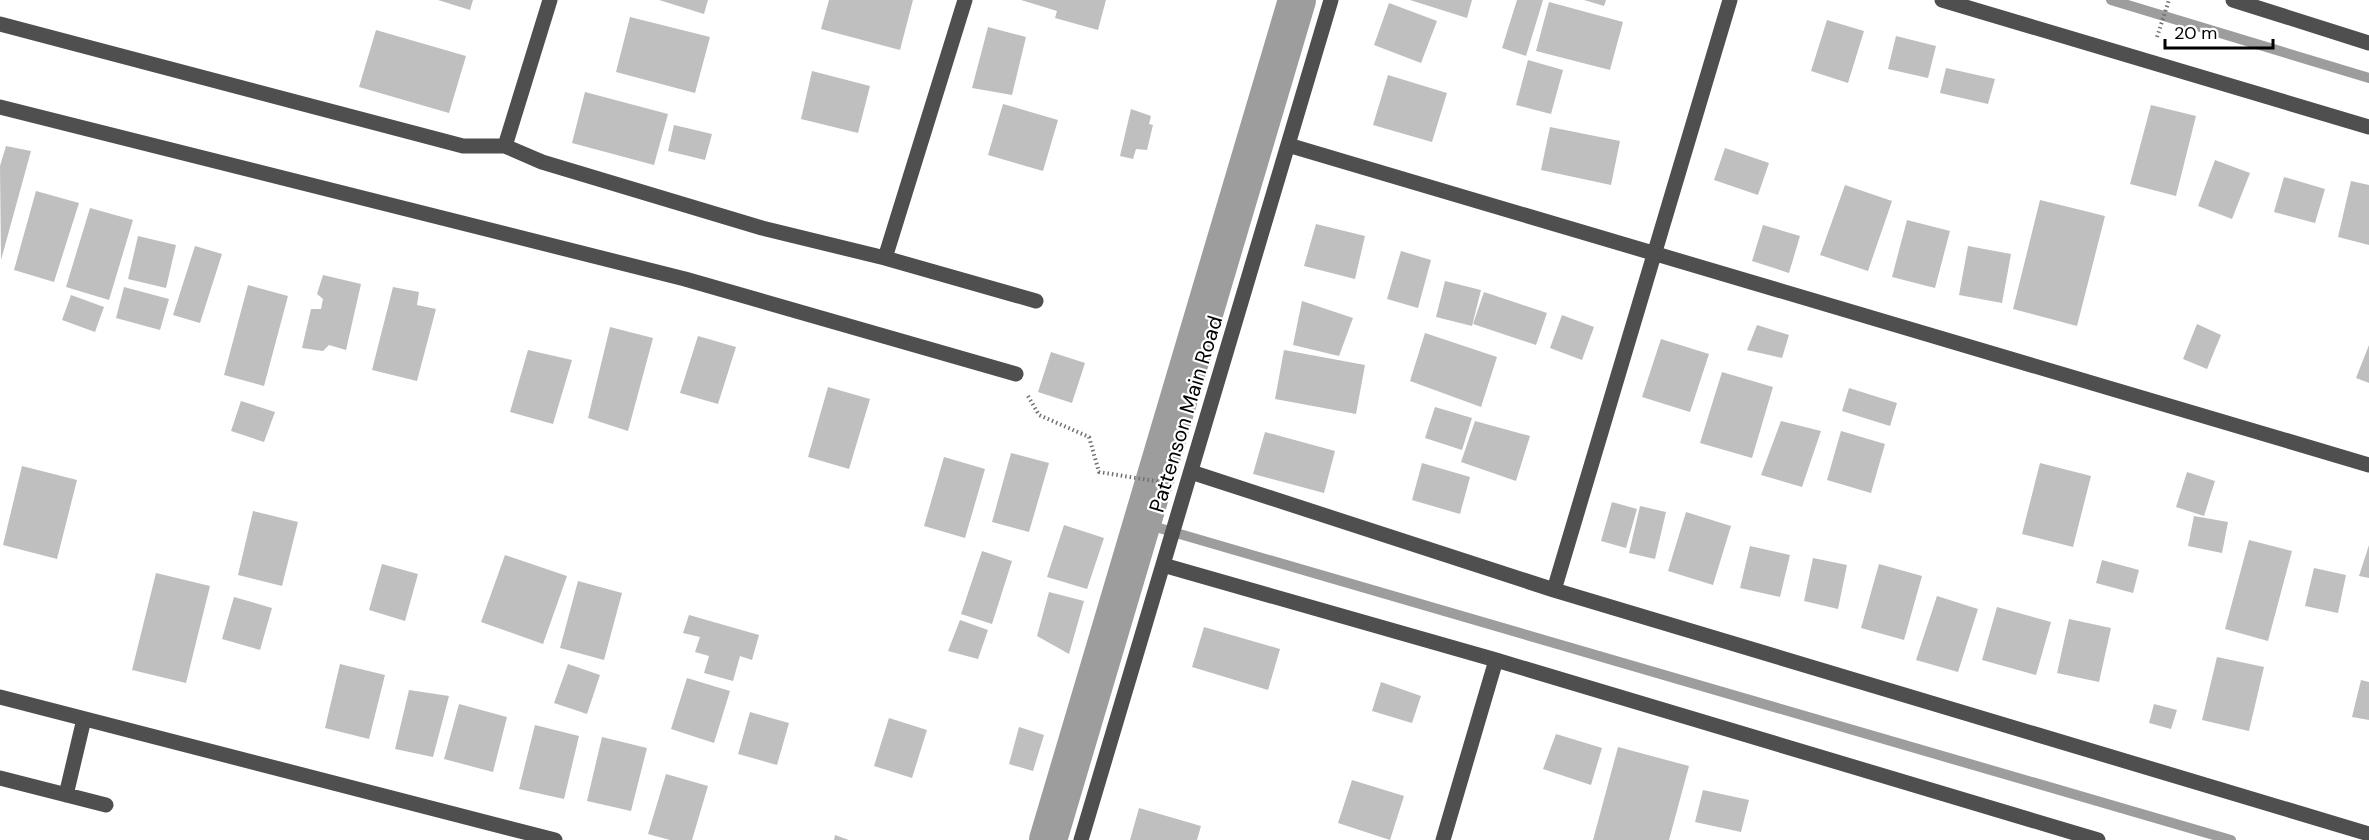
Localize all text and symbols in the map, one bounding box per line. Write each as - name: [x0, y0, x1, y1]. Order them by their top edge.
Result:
- scale bar: [2165, 12, 2273, 50]
- text: 20 m: [2174, 21, 2217, 45]
- street label: Pattenson Main Road: [1143, 312, 1229, 516]

